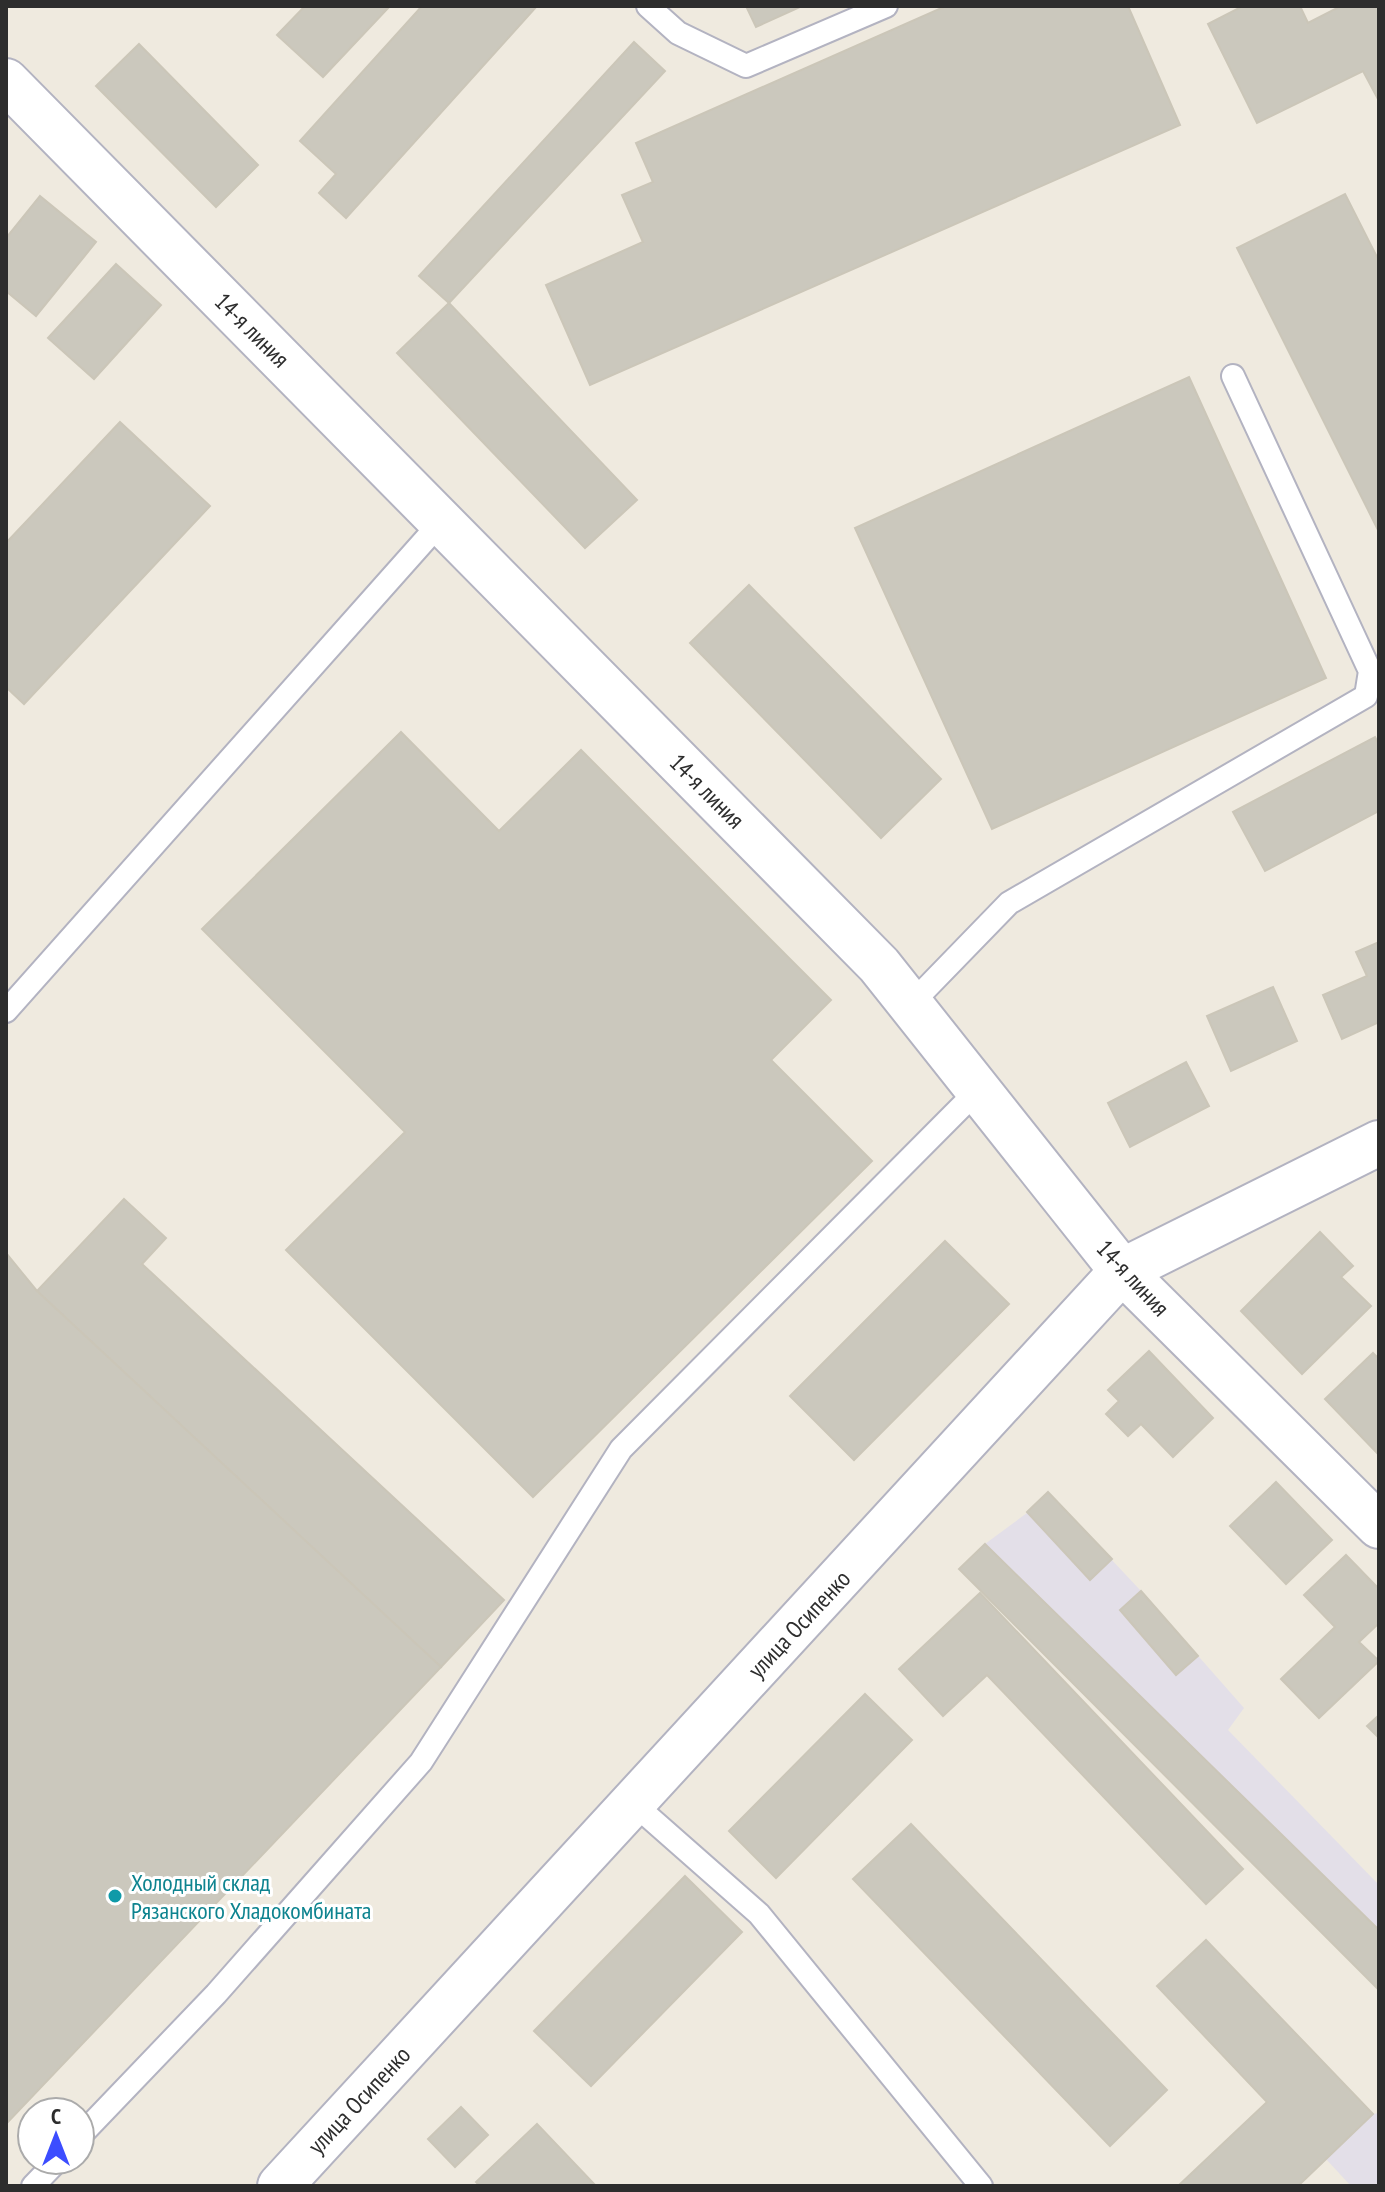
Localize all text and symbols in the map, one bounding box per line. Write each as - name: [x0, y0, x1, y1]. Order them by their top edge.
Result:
- street label: 14-я линия: [208, 286, 296, 374]
- street label: 14-я линия: [663, 747, 751, 835]
- street label: 14-я линия: [1090, 1233, 1176, 1323]
- street label: улица Осипенко: [741, 1563, 857, 1685]
- place label: Холодный склад Рязанского Хладокомбината: [131, 1867, 371, 1926]
- marker: Холодный склад Рязанского Хладокомбината: [106, 1887, 124, 1905]
- street label: улица Осипенко: [301, 2039, 417, 2161]
- north arrow: [16, 2096, 96, 2176]
- text: С: [51, 2102, 61, 2130]

